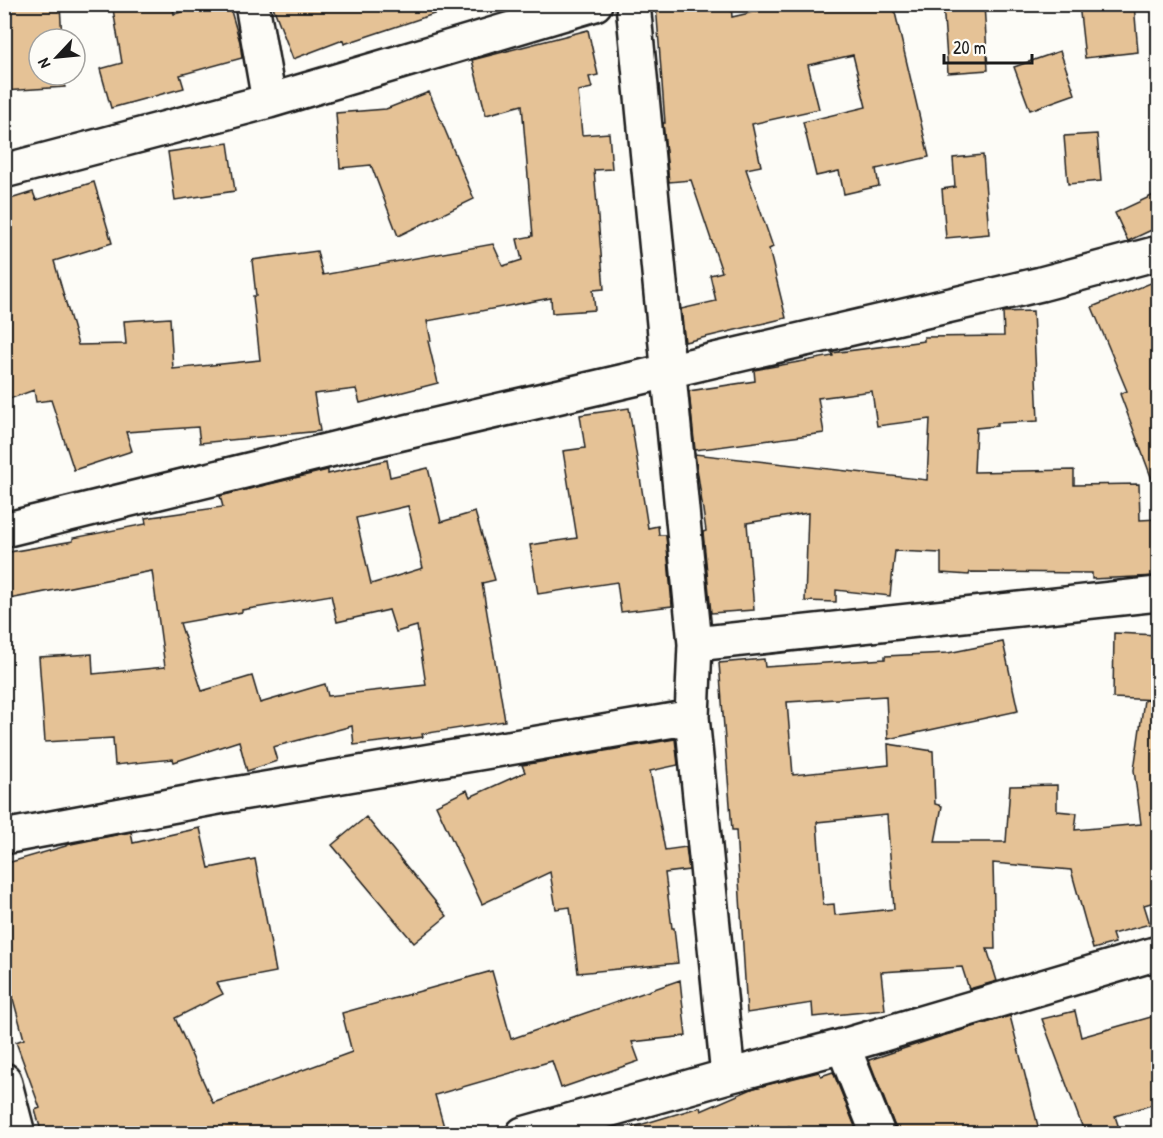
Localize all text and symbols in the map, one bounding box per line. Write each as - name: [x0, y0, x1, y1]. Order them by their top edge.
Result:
- north arrow: [27, 27, 87, 87]
- scale bar: [944, 27, 1032, 65]
- text: 20 m: [953, 35, 986, 60]
- text: N: [32, 54, 55, 72]

